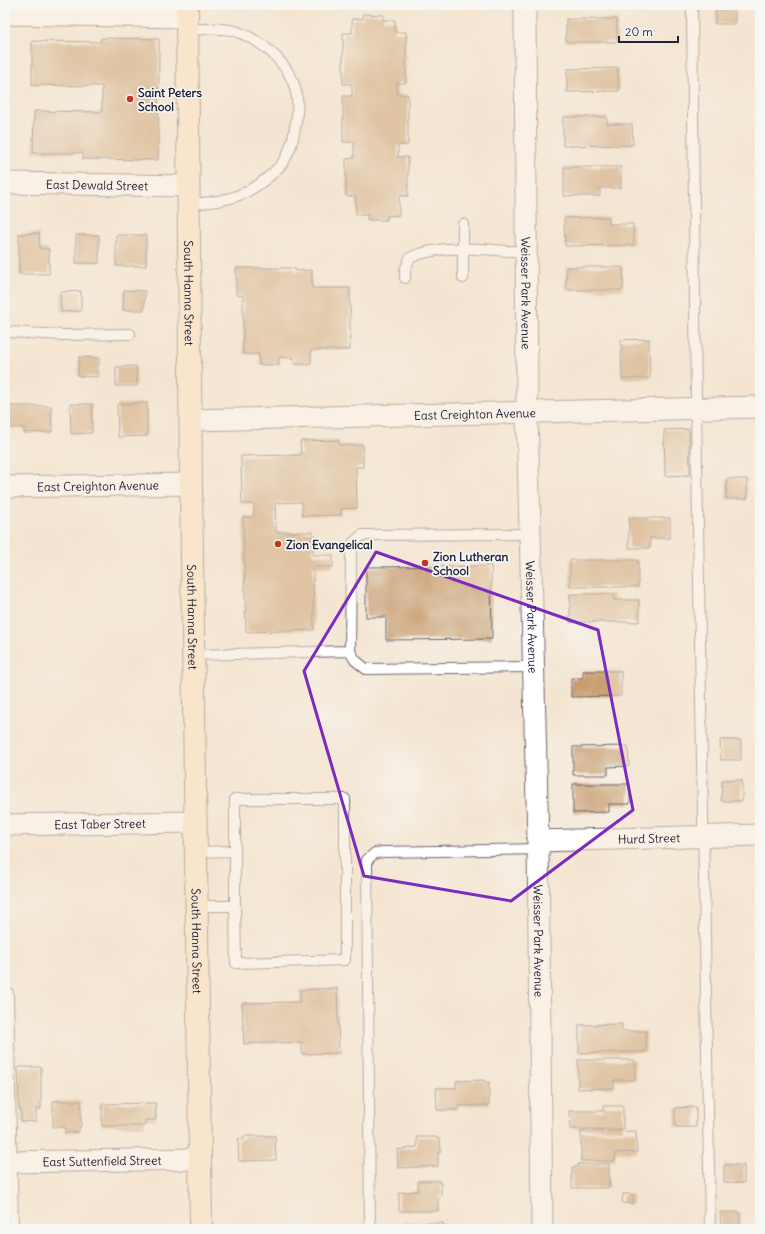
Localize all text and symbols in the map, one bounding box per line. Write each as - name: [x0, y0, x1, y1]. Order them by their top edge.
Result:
- scale bar: [619, 18, 678, 44]
- text: 20 m: [625, 24, 653, 39]
- place label: Saint Peters School: [138, 85, 202, 114]
- marker: Saint Peters School: [125, 94, 135, 104]
- street label: East Dewald Street: [46, 176, 148, 193]
- street label: Weisser Park Avenue: [519, 237, 534, 349]
- street label: South Hanna Street: [181, 240, 197, 346]
- street label: East Creighton Avenue: [414, 405, 536, 422]
- street label: East Creighton Avenue: [37, 477, 159, 494]
- place label: Zion Evangelical: [286, 537, 373, 553]
- marker: Zion Evangelical: [273, 539, 283, 549]
- place label: Zion Lutheran School: [433, 549, 508, 578]
- marker: Zion Lutheran School: [420, 558, 430, 568]
- street label: Weisser Park Avenue: [523, 560, 541, 673]
- street label: South Hanna Street: [185, 564, 201, 670]
- street label: East Taber Street: [54, 815, 146, 832]
- street label: Hurd Street: [618, 830, 680, 846]
- street label: Weisser Park Avenue: [531, 884, 547, 997]
- street label: South Hanna Street: [189, 888, 205, 994]
- street label: East Suttenfield Street: [42, 1152, 162, 1169]

